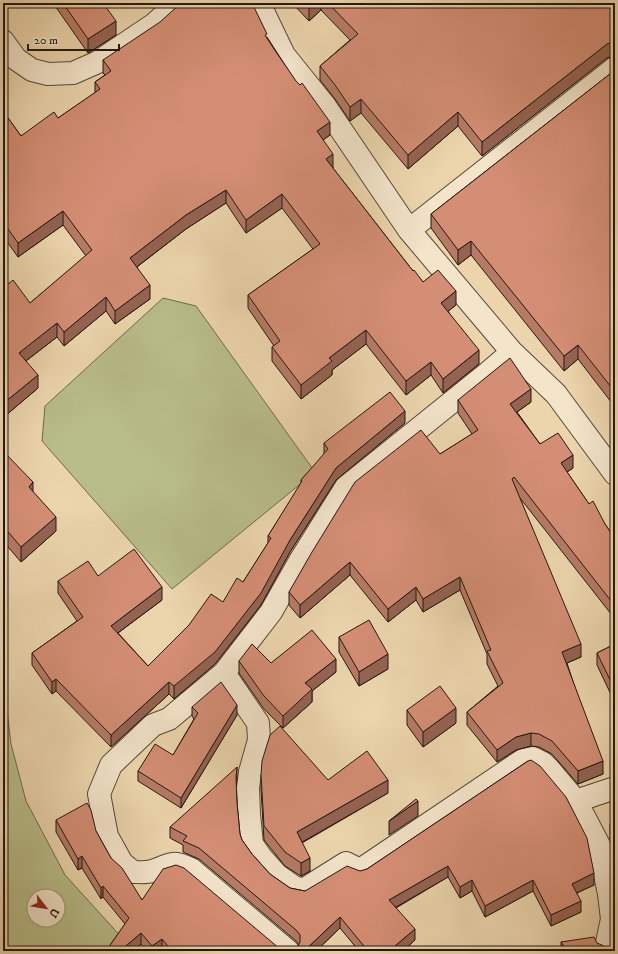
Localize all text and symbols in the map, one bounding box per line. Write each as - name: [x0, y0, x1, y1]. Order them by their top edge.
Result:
- scale bar: [28, 26, 119, 52]
- text: 20 m: [34, 33, 58, 48]
- north arrow: [26, 888, 66, 928]
- text: U: [45, 905, 62, 920]

